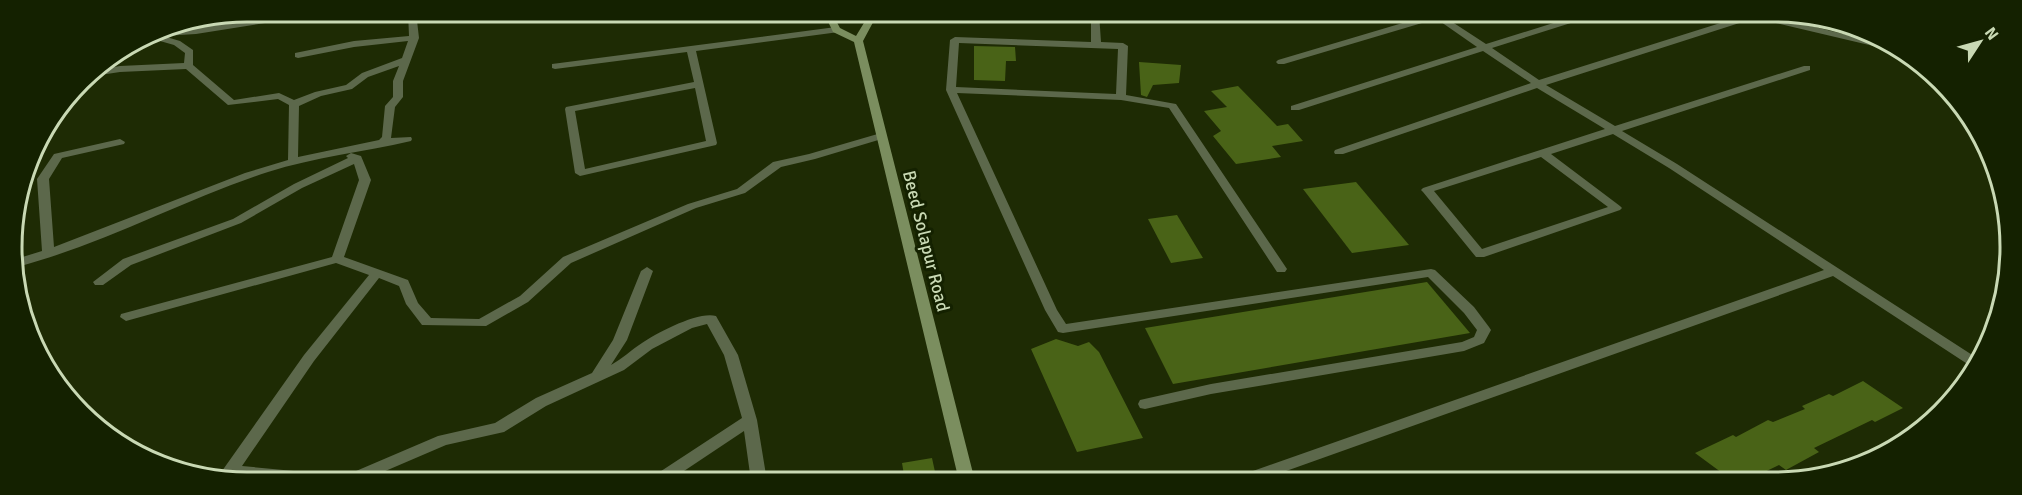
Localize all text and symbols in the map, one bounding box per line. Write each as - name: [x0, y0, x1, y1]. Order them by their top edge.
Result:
- north arrow: [1950, 12, 2010, 72]
- text: N: [1980, 23, 2003, 44]
- street label: Beed Solapur Road: [898, 168, 954, 314]

